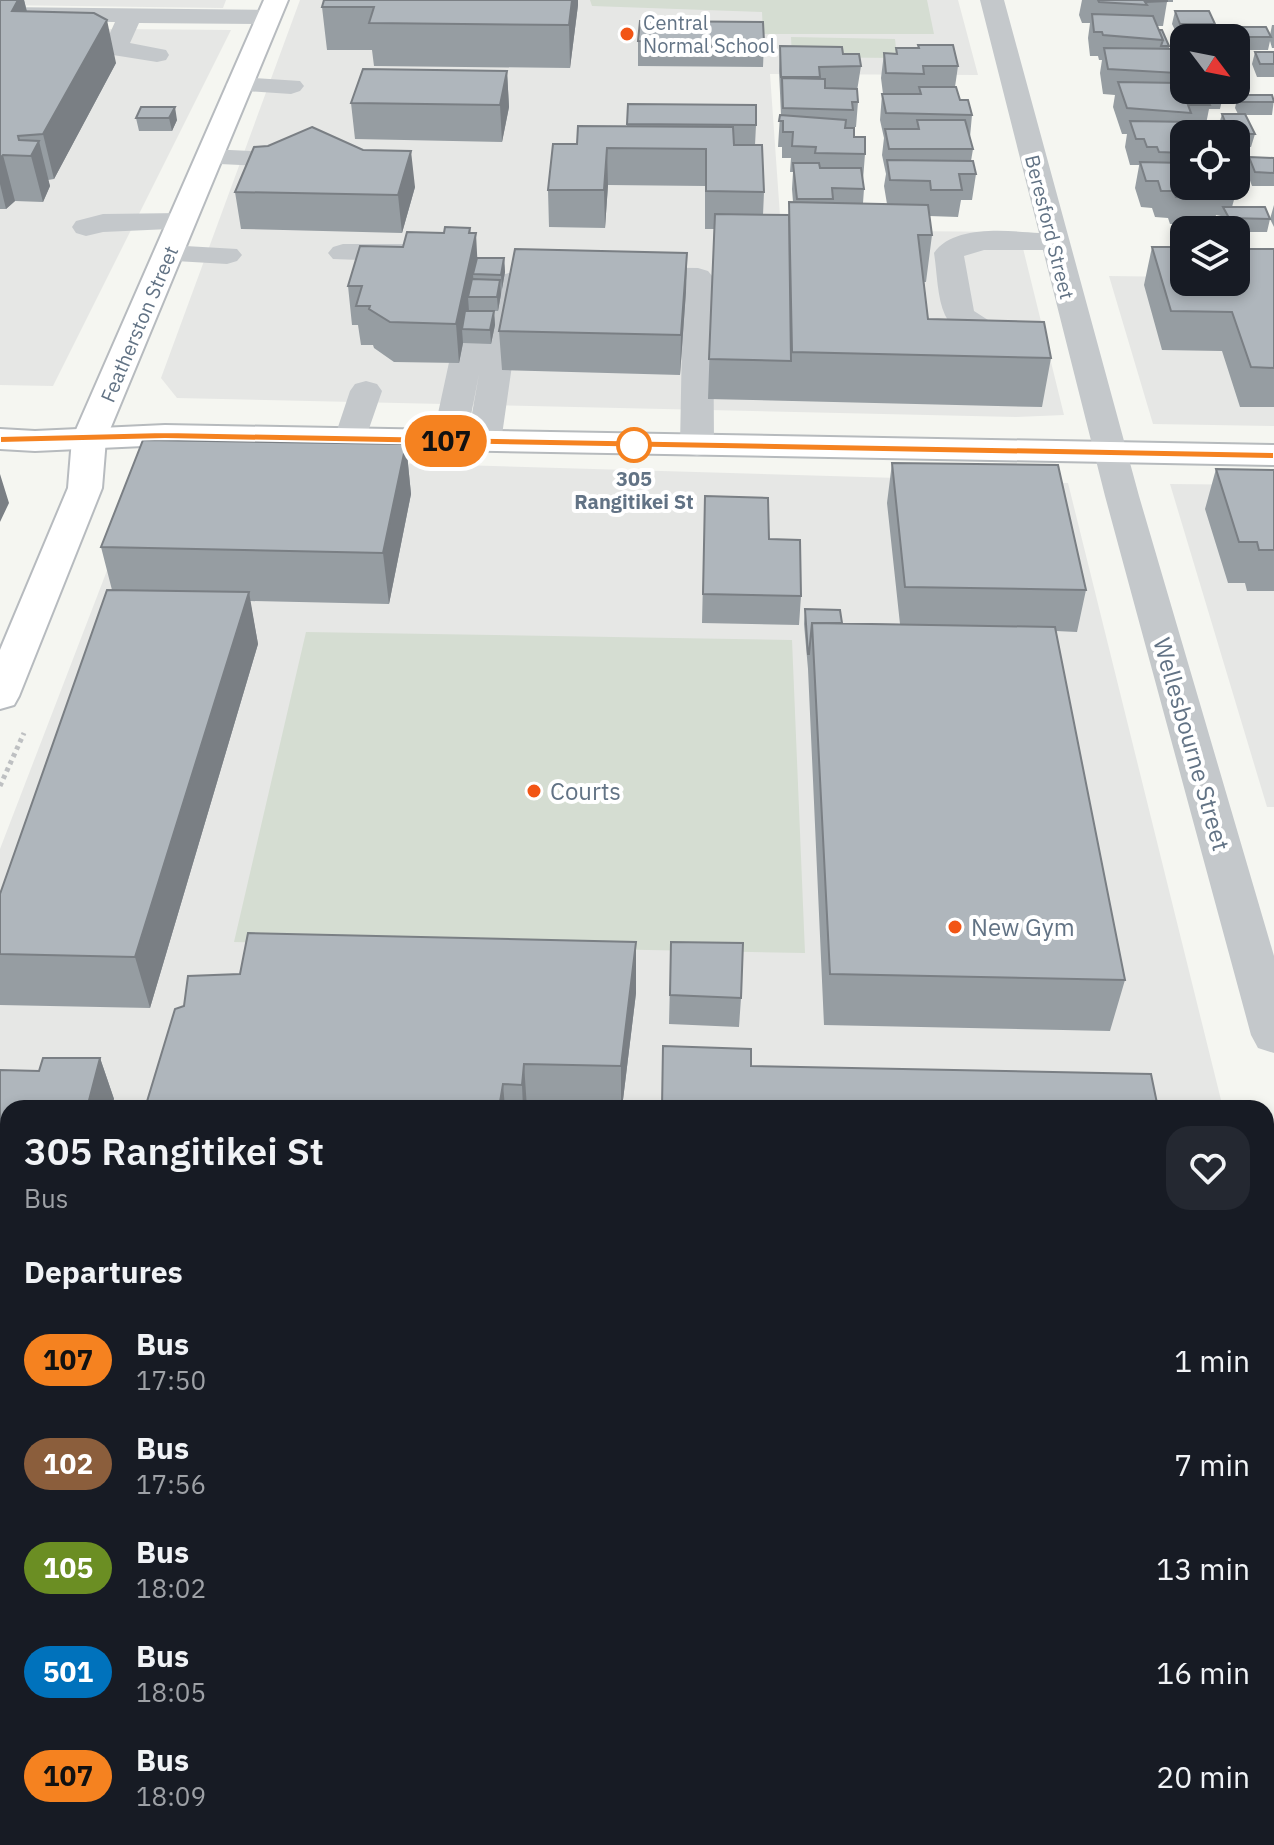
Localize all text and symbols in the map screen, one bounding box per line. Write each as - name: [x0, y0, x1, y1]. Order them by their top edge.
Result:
- place label: Central Normal School: [643, 9, 775, 59]
- north arrow: [1170, 24, 1250, 104]
- map controls: [1170, 24, 1250, 296]
- marker: Central Normal School: [618, 25, 636, 43]
- button: locate: [1170, 120, 1250, 200]
- street label: Beresford Street: [1019, 152, 1081, 302]
- button: layers: [1170, 216, 1250, 296]
- street label: Featherston Street: [94, 242, 184, 406]
- line badge: 107: [400, 415, 492, 467]
- text: 107: [421, 422, 471, 459]
- marker: 305 Rangitikei St: [617, 428, 651, 462]
- place label: 305 Rangitikei St: [574, 465, 694, 515]
- street label: Wellesbourne Street: [1146, 634, 1238, 854]
- place label: Courts: [550, 775, 621, 807]
- marker: Courts: [525, 782, 543, 800]
- place label: New Gym: [971, 911, 1075, 943]
- marker: New Gym: [946, 918, 964, 936]
- text: 305 Rangitikei St: [24, 1126, 324, 1175]
- button: heart: [1166, 1126, 1250, 1210]
- text: Bus: [24, 1181, 68, 1215]
- text: Departures: [24, 1252, 183, 1291]
- text: Bus: [136, 1324, 189, 1363]
- text: 107: [43, 1341, 93, 1378]
- text: 1 min: [1174, 1341, 1250, 1380]
- text: 17:50: [136, 1363, 206, 1397]
- text: Bus: [136, 1428, 189, 1467]
- text: 102: [43, 1445, 93, 1482]
- text: 7 min: [1174, 1445, 1250, 1484]
- text: 17:56: [136, 1467, 206, 1501]
- text: Bus: [136, 1532, 189, 1571]
- text: 105: [43, 1549, 93, 1586]
- text: 13 min: [1156, 1549, 1250, 1588]
- text: 18:02: [136, 1571, 206, 1605]
- text: Bus: [136, 1636, 189, 1675]
- text: 501: [43, 1653, 93, 1690]
- text: 16 min: [1156, 1653, 1250, 1692]
- text: 18:05: [136, 1675, 206, 1709]
- text: Bus: [136, 1740, 189, 1779]
- text: 107: [43, 1757, 93, 1794]
- text: 20 min: [1156, 1757, 1250, 1796]
- text: 18:09: [136, 1779, 206, 1813]

